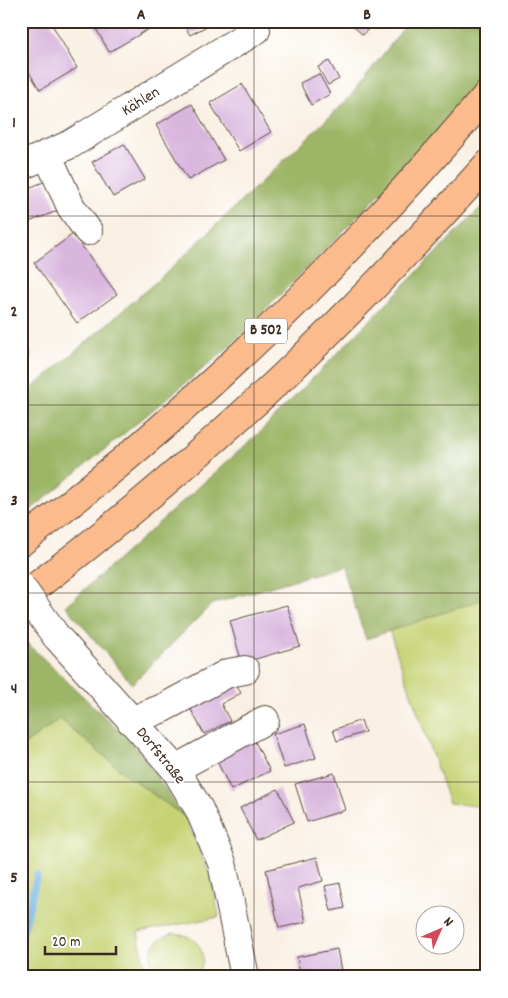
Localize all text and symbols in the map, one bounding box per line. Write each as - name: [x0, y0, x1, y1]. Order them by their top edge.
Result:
- text: A: [137, 4, 146, 27]
- text: B: [363, 4, 371, 27]
- street label: Kählen: [118, 81, 164, 123]
- text: 1: [12, 112, 16, 135]
- text: 2: [11, 301, 18, 324]
- road number: B 502: [245, 318, 287, 344]
- text: 3: [10, 490, 18, 513]
- text: 4: [11, 678, 17, 701]
- street label: Dorfstraße: [130, 722, 190, 790]
- text: 5: [10, 867, 18, 890]
- north arrow: [416, 906, 466, 956]
- text: N: [438, 913, 457, 932]
- scale bar: [45, 923, 116, 955]
- text: 20 m: [52, 932, 80, 954]

